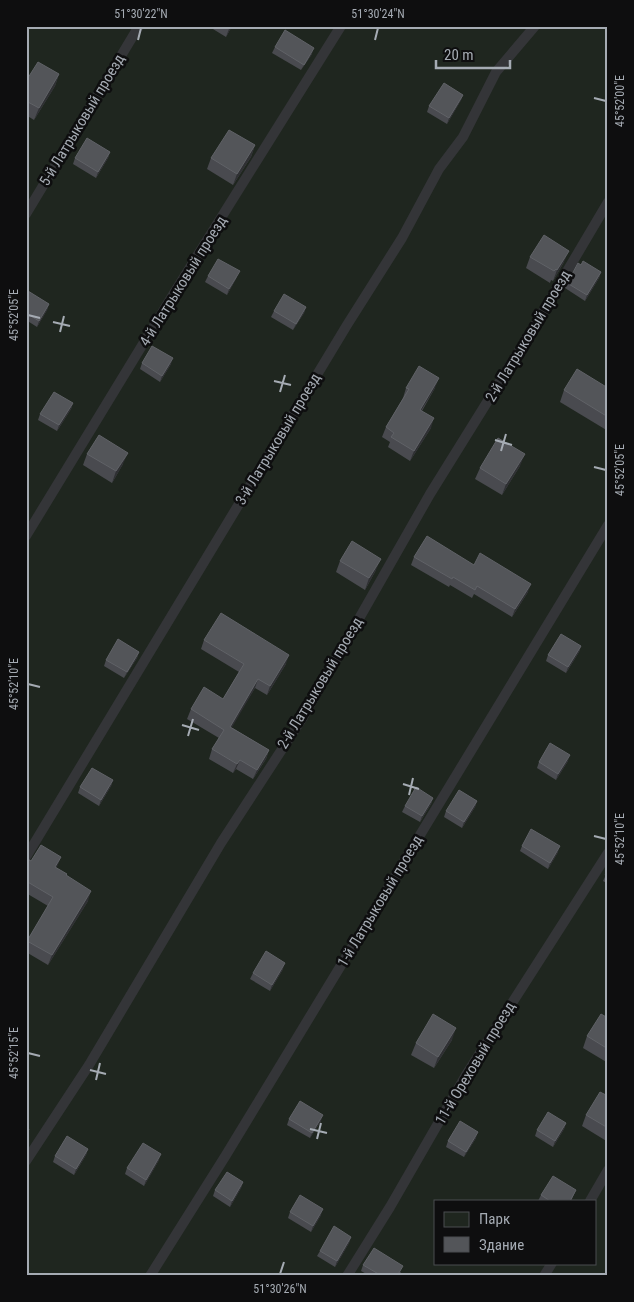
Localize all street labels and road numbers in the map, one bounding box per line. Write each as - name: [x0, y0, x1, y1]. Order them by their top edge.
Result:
- street label: 5-й Латрыковый проезд: [36, 51, 128, 189]
- street label: 4-й Латрыковый проезд: [136, 213, 230, 349]
- street label: 2-й Латрыковый проезд: [482, 267, 574, 405]
- street label: 3-й Латрыковый проезд: [232, 370, 324, 508]
- street label: 2-й Латрыковый проезд: [274, 614, 366, 752]
- street label: 1-й Латрыковый проезд: [334, 832, 426, 970]
- street label: 11-й Ореховый проезд: [431, 998, 519, 1128]

